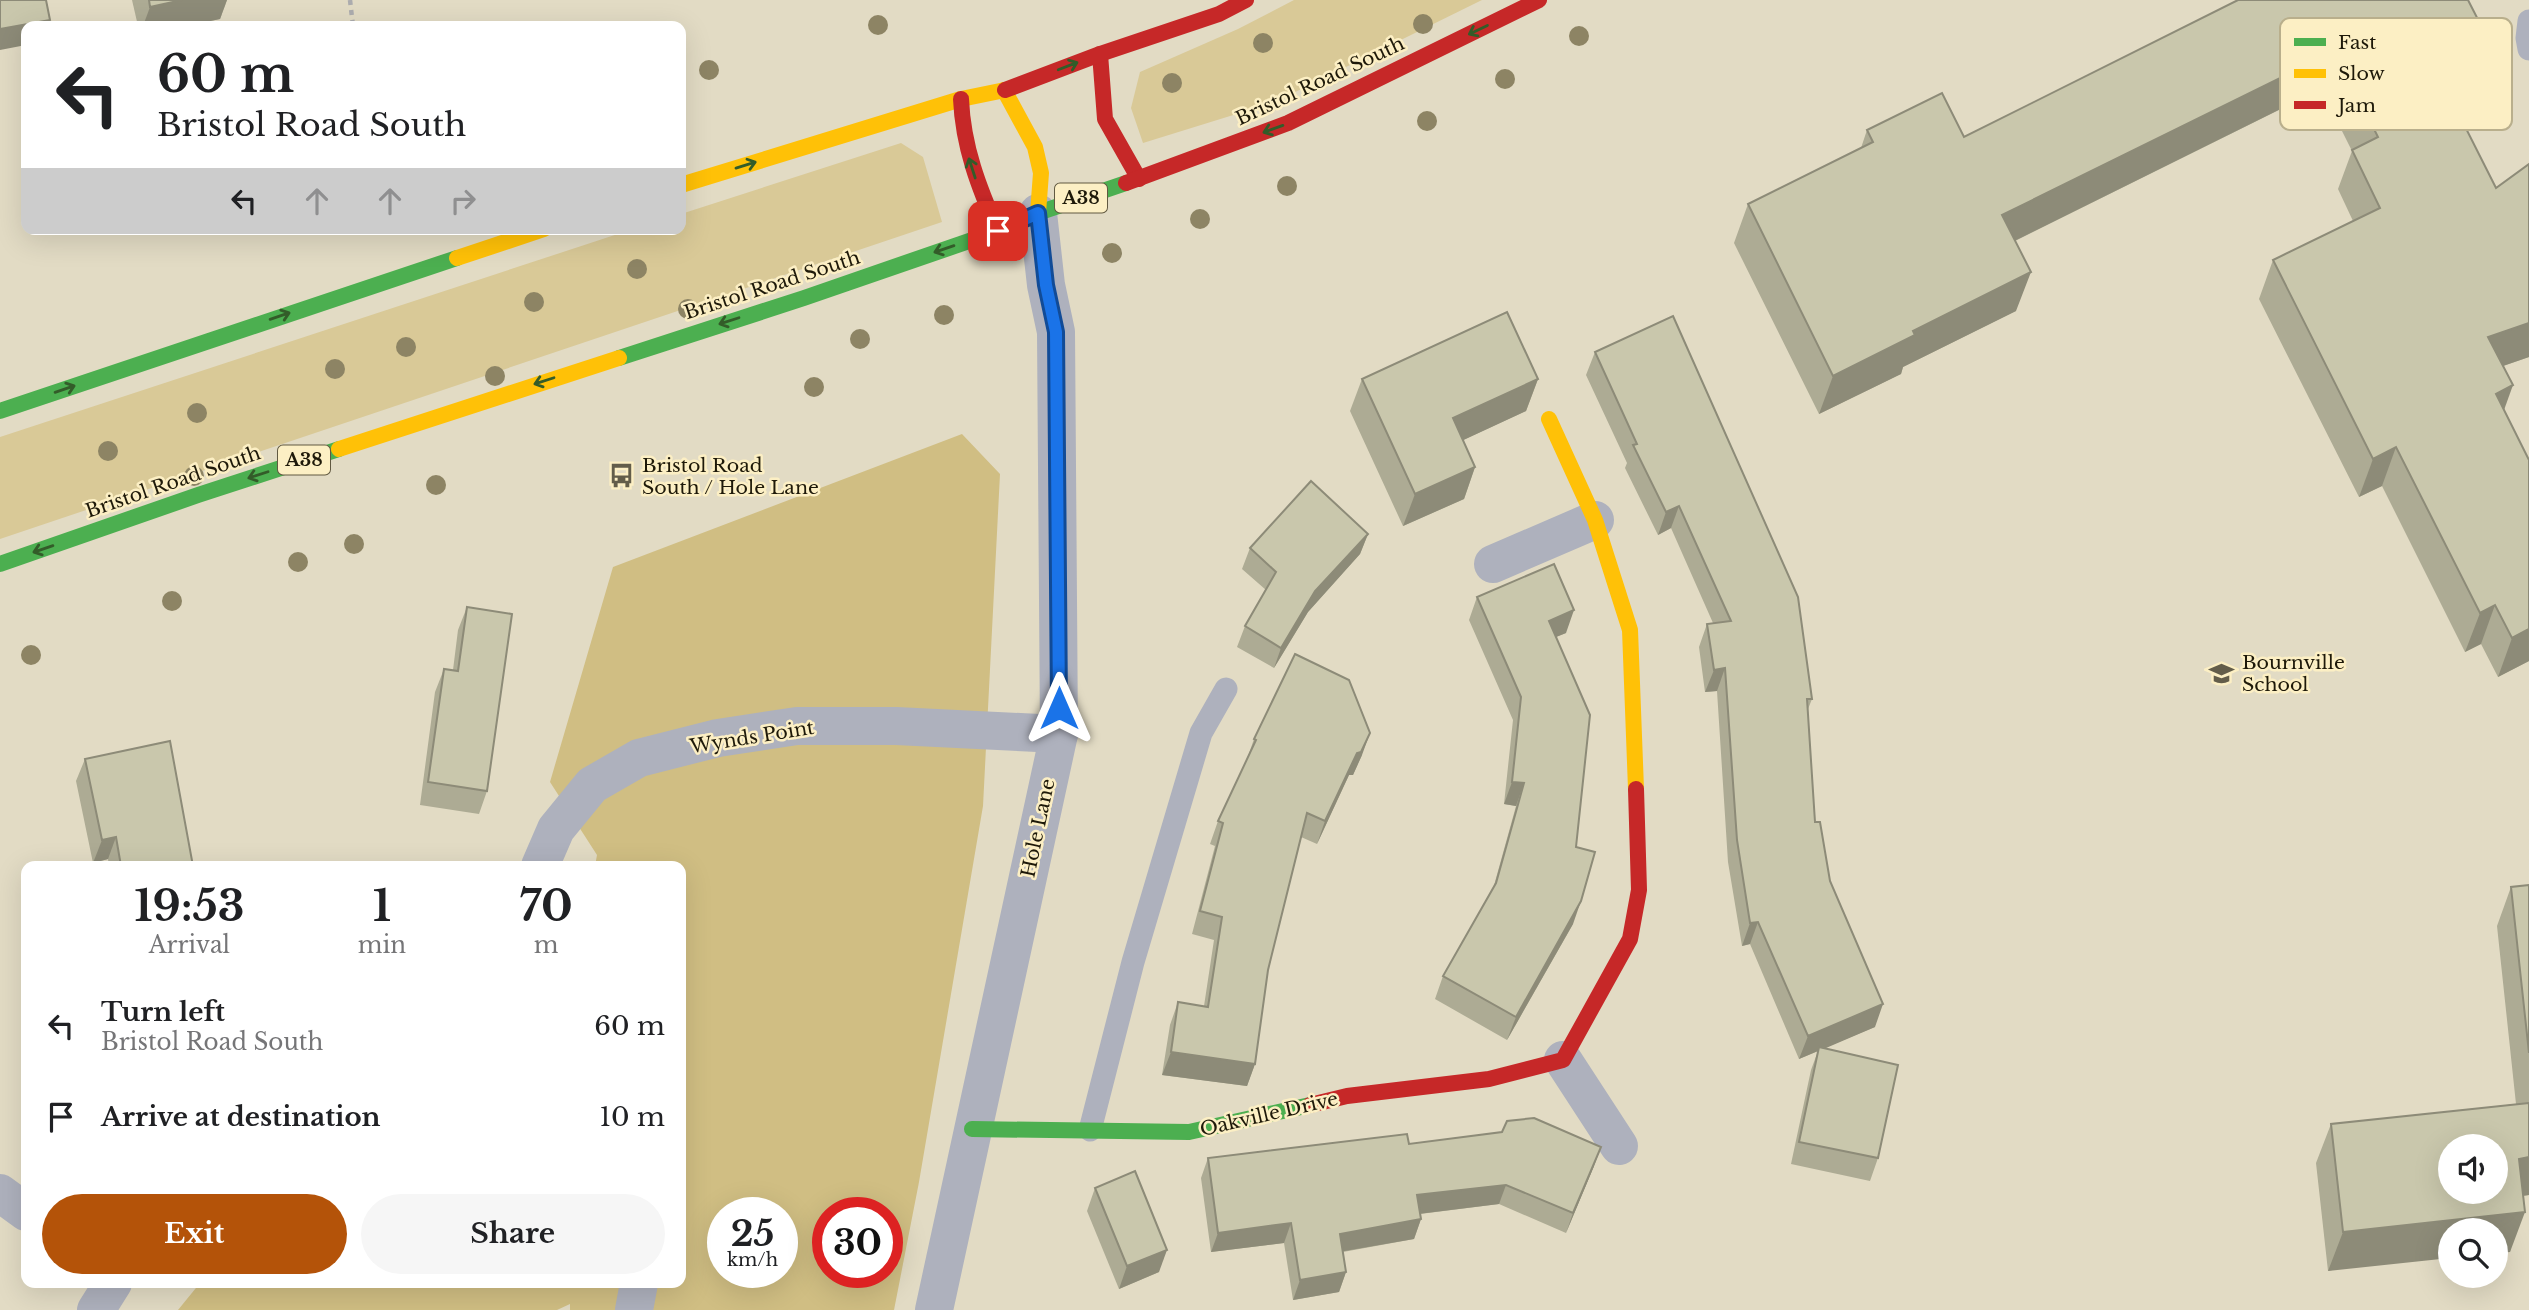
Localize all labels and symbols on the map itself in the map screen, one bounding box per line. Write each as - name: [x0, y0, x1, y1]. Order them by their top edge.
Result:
- legend: [2280, 18, 2512, 130]
- one-way arrow: [1468, 24, 1489, 38]
- text: Fast: [2338, 31, 2377, 54]
- street label: Bristol Road South: [1232, 32, 1408, 130]
- one-way arrow: [1057, 59, 1079, 71]
- text: Slow: [2338, 62, 2385, 85]
- text: Jam: [2335, 94, 2376, 117]
- one-way arrow: [1262, 124, 1284, 136]
- one-way arrow: [735, 157, 757, 170]
- one-way arrow: [965, 157, 978, 179]
- road number: A38: [1055, 183, 1107, 212]
- pin: [968, 201, 1028, 261]
- one-way arrow: [934, 244, 956, 256]
- street label: Bristol Road South: [681, 246, 863, 324]
- one-way arrow: [269, 309, 291, 321]
- one-way arrow: [718, 316, 740, 329]
- one-way arrow: [533, 376, 555, 388]
- one-way arrow: [53, 382, 75, 394]
- street label: Bristol Road South: [82, 441, 264, 523]
- road number: A38: [278, 446, 330, 474]
- place label: Bristol Road South / Hole Lane: [642, 454, 819, 499]
- bus stop icon: Bristol Road South / Hole Lane: [608, 462, 636, 490]
- one-way arrow: [247, 469, 269, 482]
- one-way arrow: [32, 544, 54, 556]
- place label: Bournville School: [2242, 651, 2345, 696]
- school or university icon: Bournville School: [2208, 659, 2236, 687]
- position arrow: [1022, 671, 1096, 745]
- street label: Wynds Point: [687, 716, 817, 758]
- street label: Hole Lane: [1016, 777, 1060, 879]
- street label: Oakville Drive: [1198, 1087, 1340, 1141]
- speed limit sign: 30: [812, 1197, 903, 1288]

